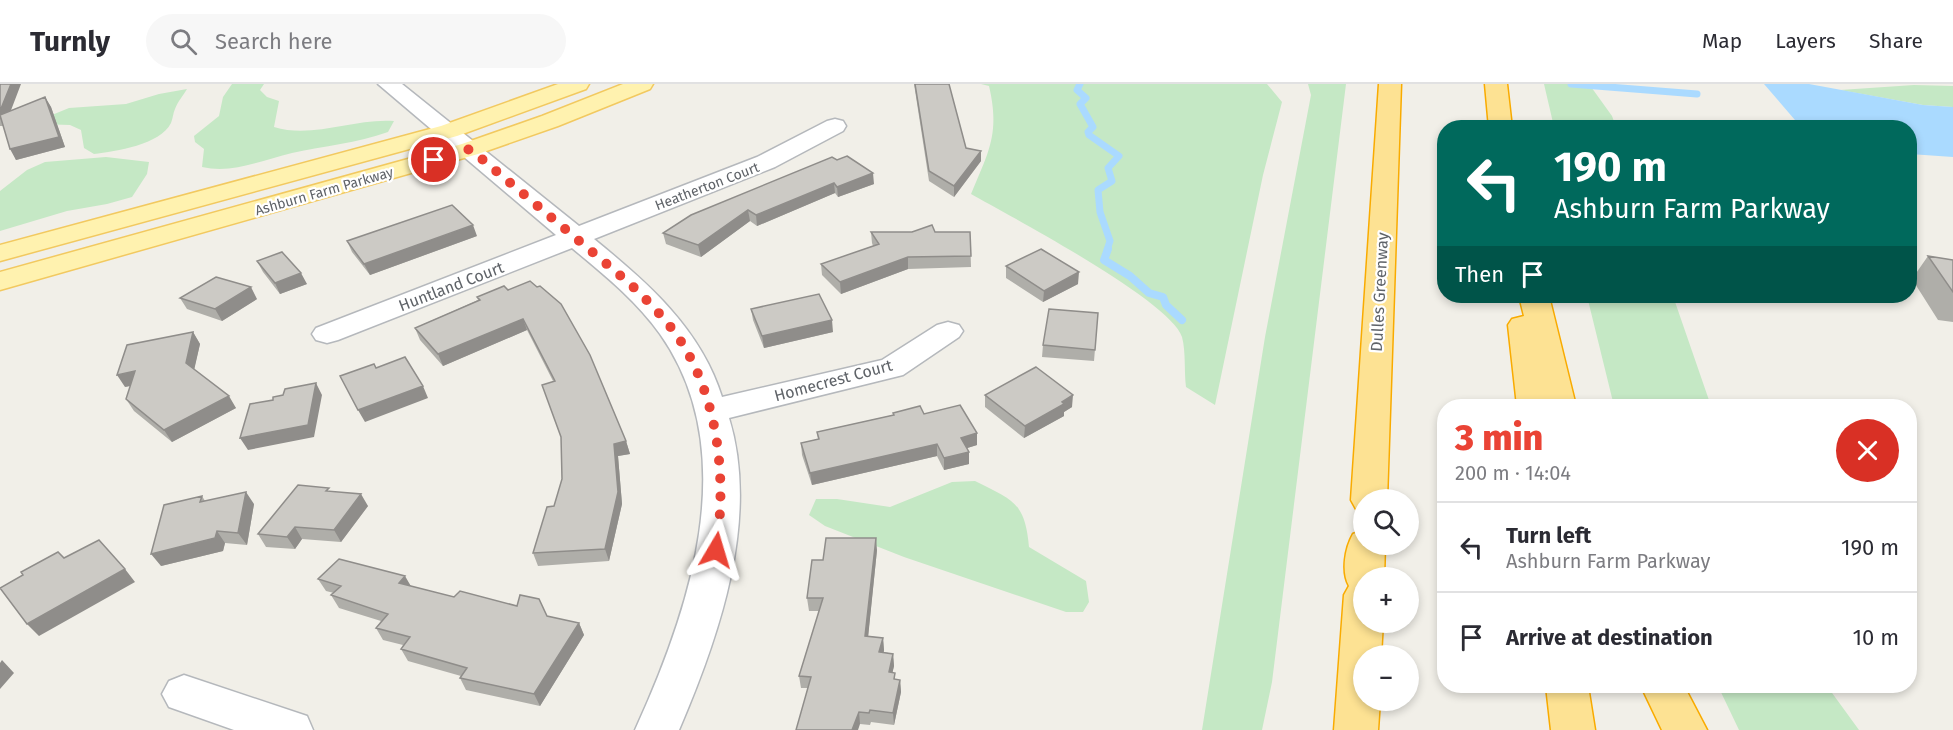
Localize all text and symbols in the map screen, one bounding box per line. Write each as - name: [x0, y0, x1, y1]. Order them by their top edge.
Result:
- search box: [146, 14, 566, 68]
- text: Turnly: [30, 25, 110, 58]
- icon: search: [167, 25, 200, 58]
- text: Search here: [215, 28, 332, 55]
- text: Map: [1702, 28, 1742, 54]
- text: Layers: [1775, 28, 1836, 54]
- text: Share: [1869, 28, 1923, 54]
- pin: [408, 134, 459, 185]
- text: 190 m: [1554, 142, 1667, 192]
- icon: arrive: [417, 143, 450, 176]
- icon: left: [1455, 144, 1533, 222]
- street label: Heatherton Court: [653, 158, 763, 214]
- street label: Ashburn Farm Parkway: [253, 164, 395, 219]
- text: Ashburn Farm Parkway: [1554, 193, 1830, 225]
- street label: Dulles Greenway: [1367, 232, 1392, 352]
- street label: Huntland Court: [396, 258, 507, 315]
- icon: arrive: [1516, 258, 1549, 291]
- text: Then: [1455, 261, 1504, 288]
- street label: Homecrest Court: [772, 356, 894, 405]
- text: 3 min: [1455, 416, 1543, 460]
- button: close: [1836, 419, 1899, 482]
- text: 200 m · 14:04: [1455, 461, 1571, 485]
- map controls: [1353, 489, 1419, 711]
- button: search: [1353, 489, 1419, 555]
- position arrow: [684, 518, 748, 582]
- text: Turn left: [1506, 522, 1591, 549]
- icon: left: [1455, 531, 1488, 564]
- text: 190 m: [1841, 534, 1899, 561]
- text: Ashburn Farm Parkway: [1506, 549, 1710, 573]
- button: +: [1353, 567, 1419, 633]
- icon: arrive: [1455, 621, 1488, 654]
- text: Arrive at destination: [1506, 624, 1713, 651]
- text: 10 m: [1853, 624, 1899, 651]
- button: −: [1353, 645, 1419, 711]

